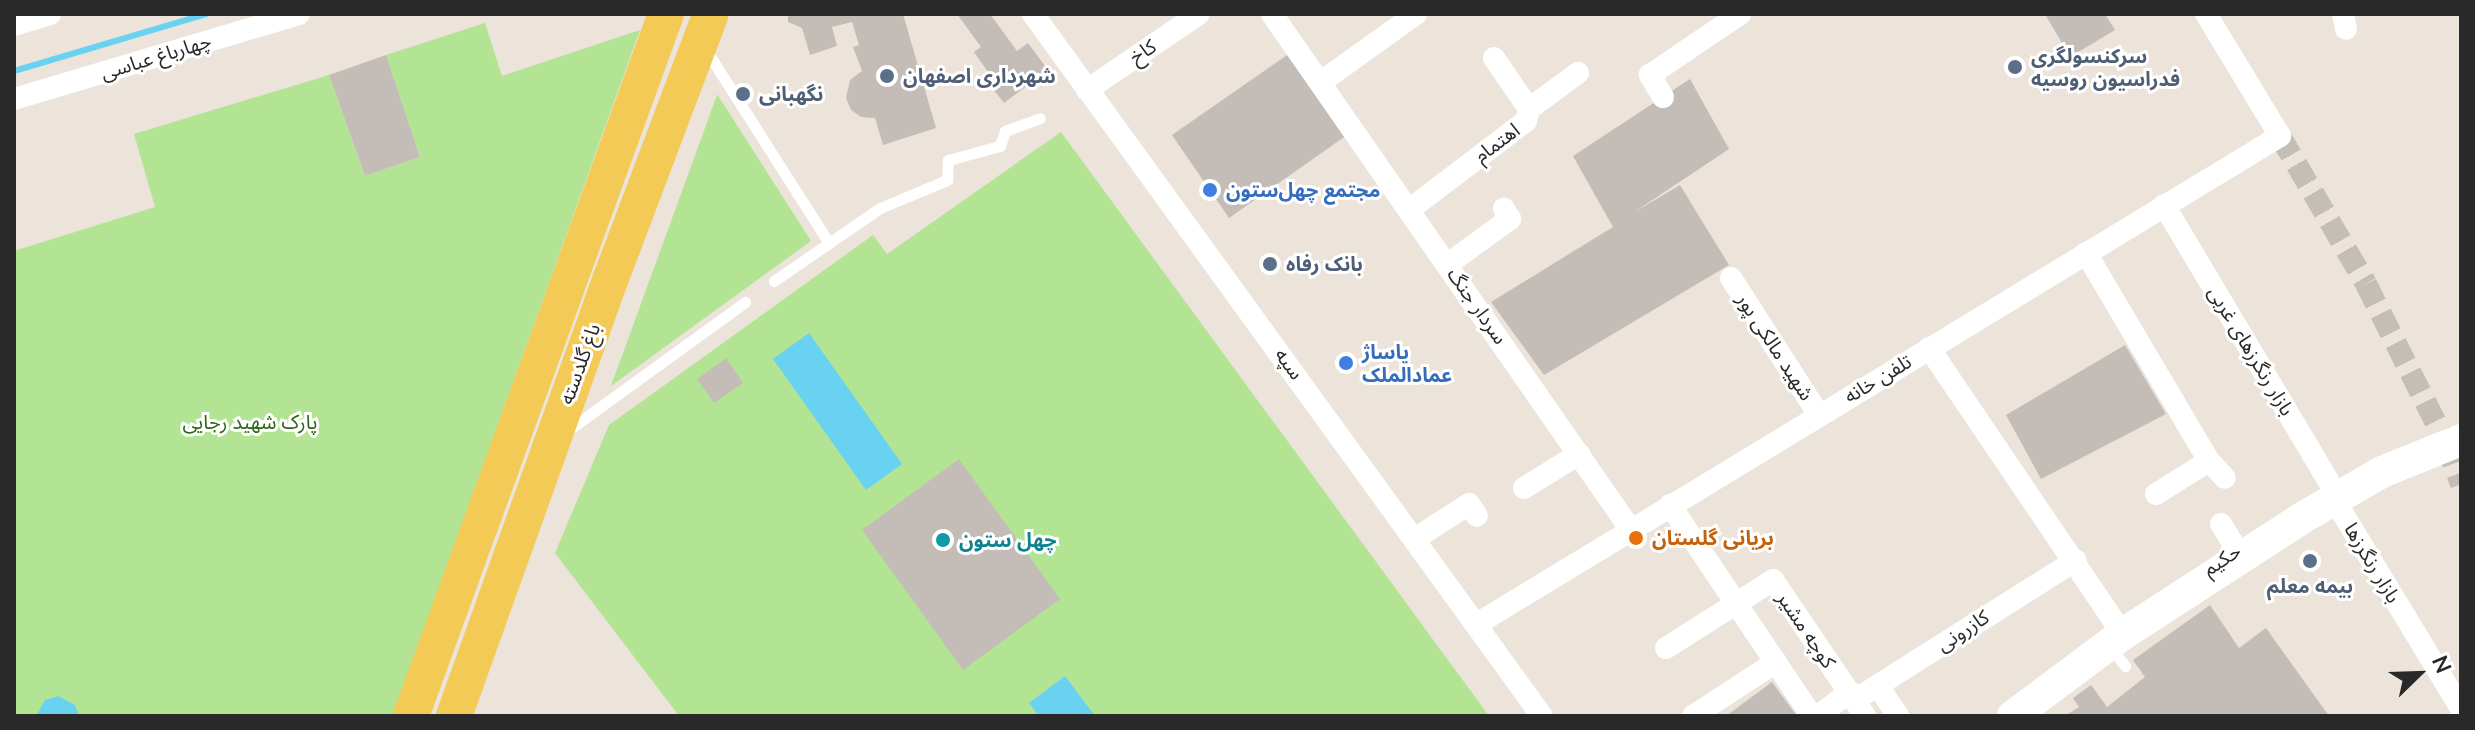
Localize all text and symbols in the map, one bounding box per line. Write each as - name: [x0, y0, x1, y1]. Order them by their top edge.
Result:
- street label: چهارباغ عباسی: [98, 29, 214, 85]
- street label: کاخ: [1125, 35, 1161, 69]
- place label: سرکنسولگری فدراسیون روسیه: [2031, 44, 2180, 91]
- marker: سرکنسولگری فدراسیون روسیه: [2006, 58, 2024, 76]
- place label: شهرداری اصفهان: [903, 64, 1056, 88]
- marker: شهرداری اصفهان: [878, 67, 896, 85]
- place label: نگهبانی: [759, 82, 823, 106]
- marker: نگهبانی: [734, 85, 752, 103]
- street label: اهتمام: [1470, 118, 1524, 168]
- place label: مجتمع چهل‌ستون: [1226, 178, 1380, 202]
- marker: مجتمع چهل‌ستون: [1201, 181, 1219, 199]
- place label: بانک رفاه: [1286, 252, 1363, 276]
- marker: بانک رفاه: [1261, 255, 1279, 273]
- street label: سردار جنگ: [1442, 263, 1512, 349]
- street label: بازار رنگرزهای غربی: [2203, 282, 2299, 420]
- street label: شهید مالکی پور: [1731, 289, 1819, 405]
- street label: باغ گلدسته: [554, 320, 606, 408]
- place label: پاساژ عمادالملک: [1362, 340, 1452, 387]
- street label: سپه: [1270, 344, 1308, 384]
- street label: تلفن خانه: [1840, 350, 1916, 408]
- marker: پاساژ عمادالملک: [1337, 354, 1355, 372]
- park label: پارک شهید رجایی: [183, 410, 317, 434]
- street label: بازار رنگرزها: [2339, 519, 2405, 607]
- place label: بریانی گلستان: [1652, 526, 1774, 550]
- place label: چهل ستون: [959, 528, 1057, 552]
- marker: بریانی گلستان: [1627, 529, 1645, 547]
- marker: چهل ستون: [934, 531, 952, 549]
- street label: حکیم: [2198, 539, 2246, 581]
- marker: بیمه معلم: [2301, 552, 2319, 570]
- place label: بیمه معلم: [2267, 574, 2353, 598]
- street label: كوچه مشير: [1772, 587, 1840, 673]
- street label: کازرونی: [1932, 605, 1994, 657]
- north arrow: [2379, 634, 2459, 714]
- text: N: [2424, 651, 2458, 678]

